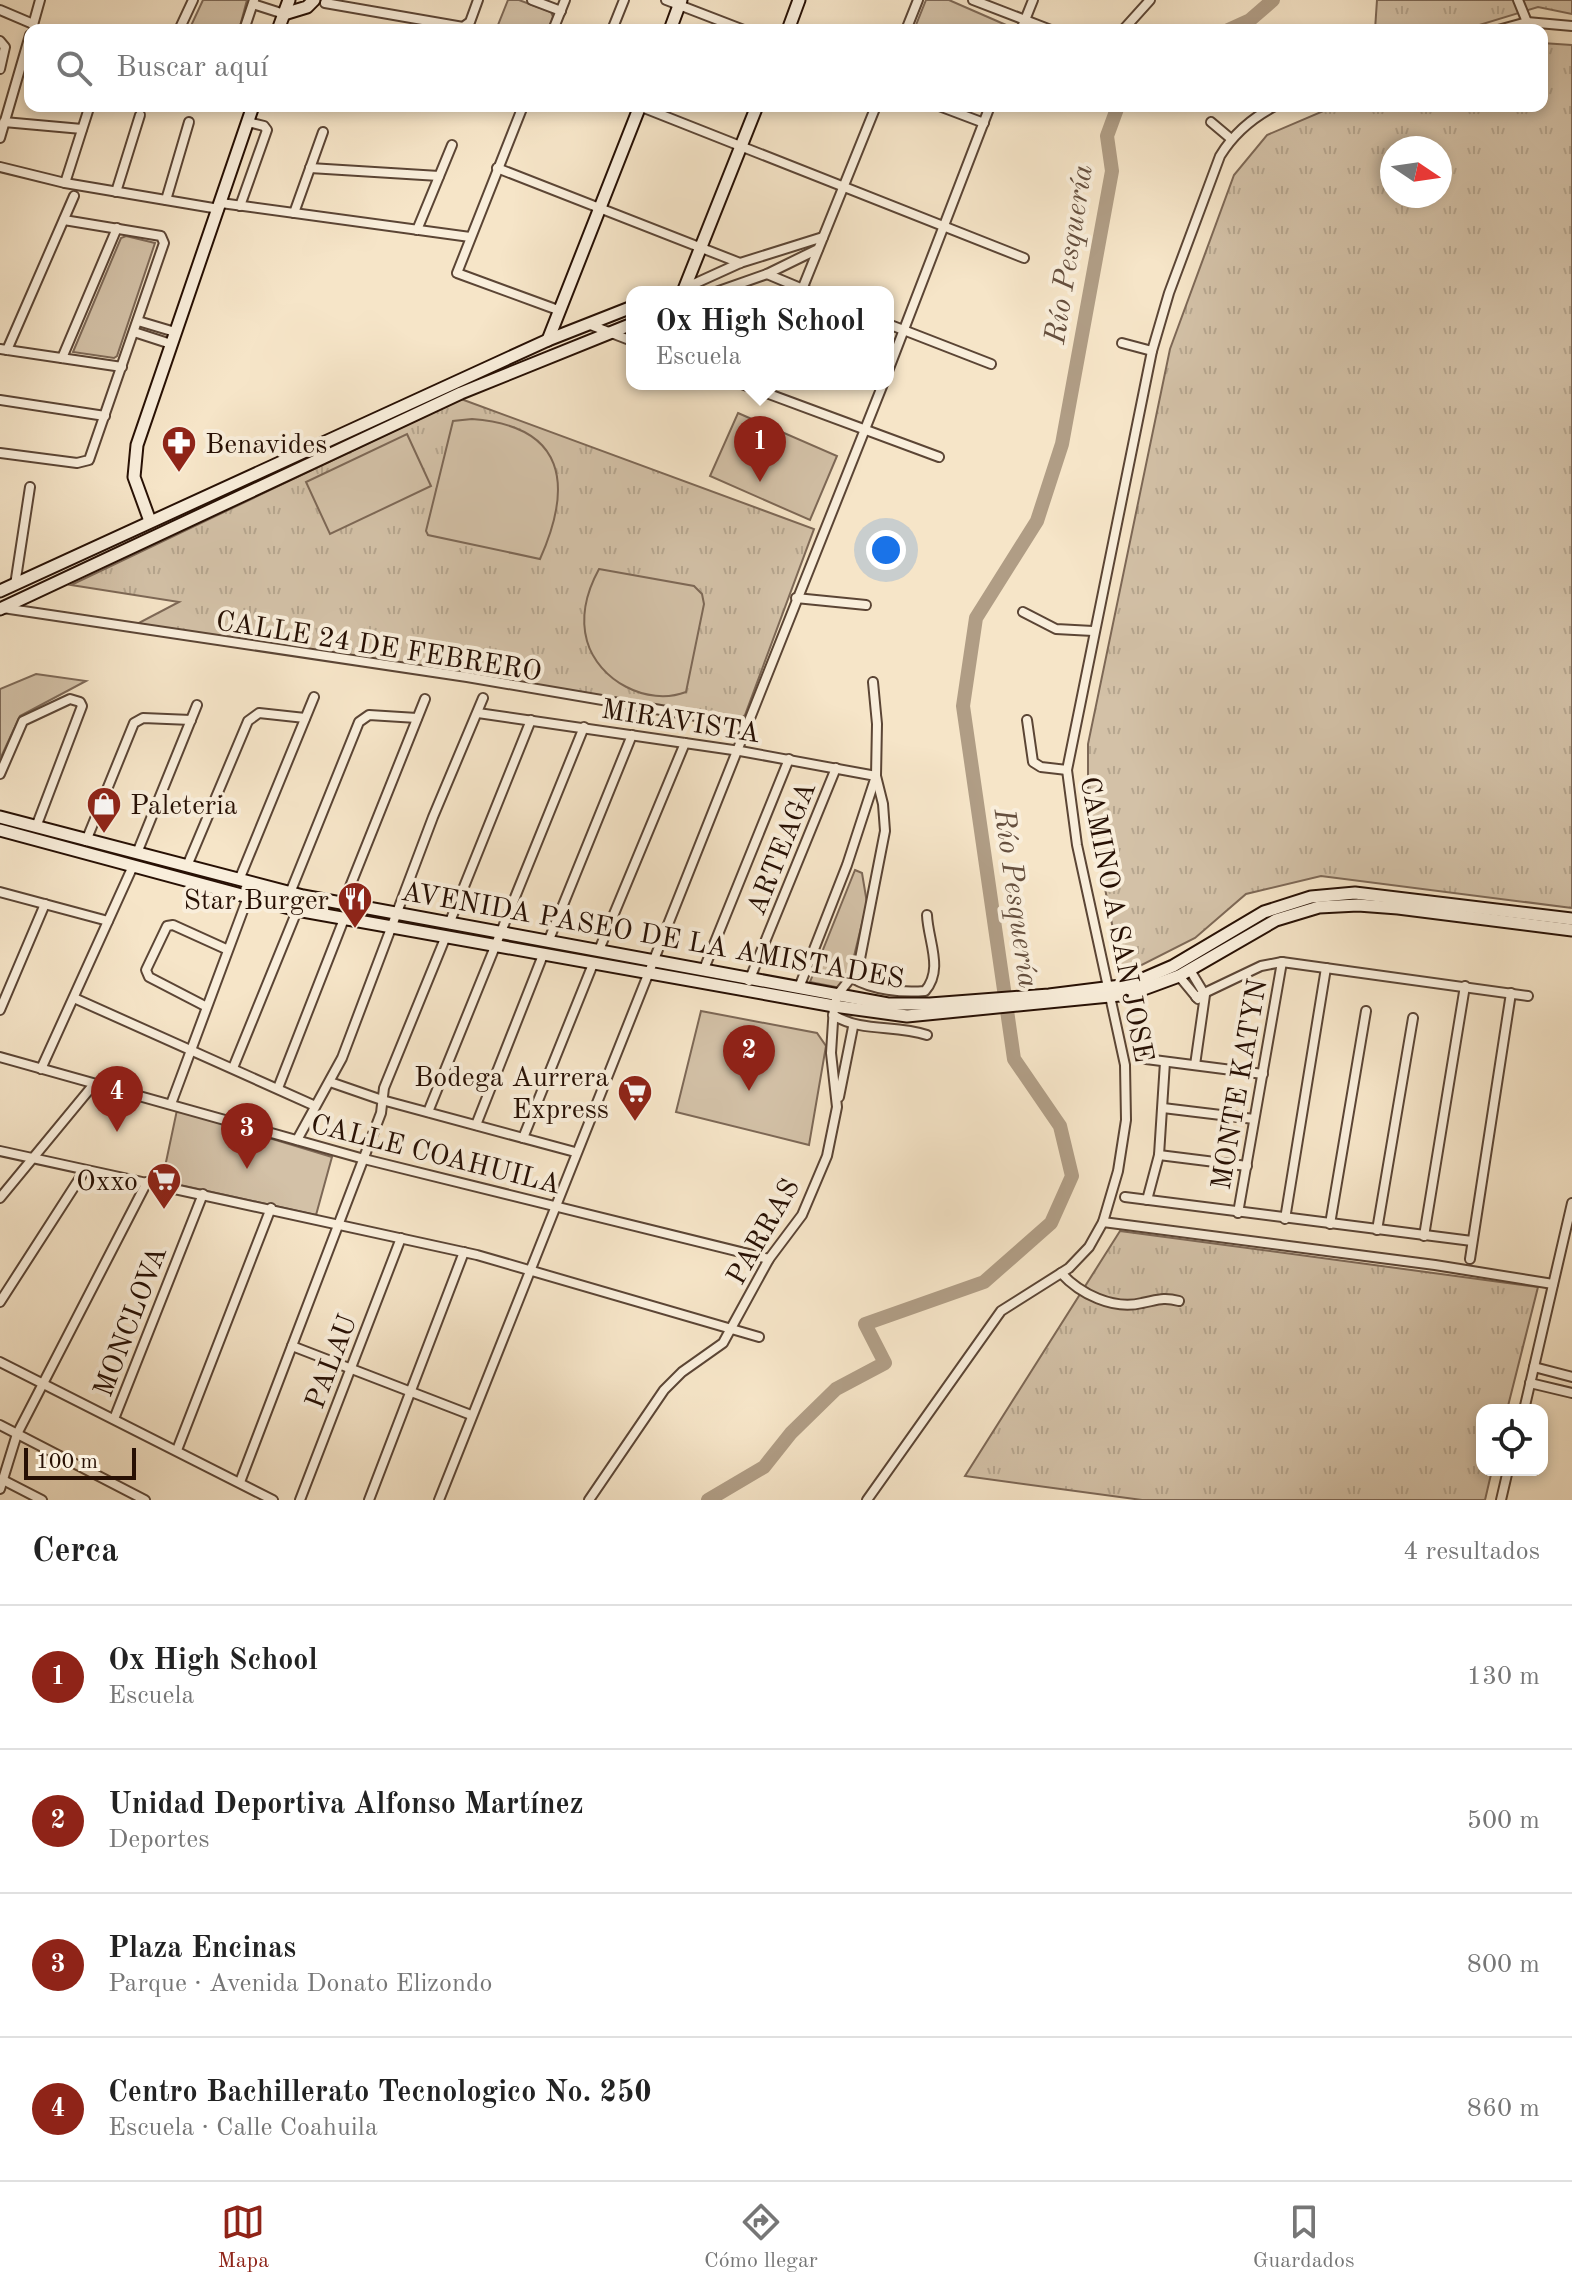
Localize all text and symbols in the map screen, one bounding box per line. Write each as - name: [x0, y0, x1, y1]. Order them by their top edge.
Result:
- search box: [24, 24, 1548, 112]
- icon: search: [52, 46, 96, 90]
- text: Buscar aquí: [116, 53, 268, 83]
- north arrow: [1380, 136, 1452, 208]
- water label: Río Pesquería: [1041, 162, 1099, 347]
- popup: [626, 286, 894, 390]
- text: Ox High School: [655, 307, 865, 337]
- text: Escuela: [655, 344, 741, 370]
- pin: 1: [734, 416, 786, 482]
- pharmacy icon: Benavides: [160, 424, 198, 474]
- place label: Benavides: [205, 432, 327, 460]
- your location: [866, 530, 906, 570]
- street label: CALLE 24 DE FEBRERO: [214, 608, 543, 688]
- street label: MIRAVISTA: [599, 697, 762, 749]
- street label: CAMINO A SAN JOSE: [1074, 774, 1156, 1065]
- street label: ARTEAGA: [743, 778, 822, 920]
- shop icon: Paleteria: [85, 785, 123, 835]
- place label: Paleteria: [130, 793, 238, 821]
- water label: Río Pesquería: [987, 805, 1042, 990]
- street label: AVENIDA PASEO DE LA AMISTADES: [399, 879, 906, 995]
- restaurant icon: Star Burger: [336, 880, 374, 930]
- place label: Star Burger: [183, 888, 329, 916]
- street label: MONTE KATYN: [1209, 977, 1273, 1192]
- pin: 2: [723, 1025, 775, 1091]
- place label: Bodega Aurrera Express: [414, 1065, 609, 1125]
- pin: 4: [91, 1066, 143, 1132]
- supermarket icon: Bodega Aurrera Express: [616, 1073, 654, 1123]
- pin: 3: [221, 1103, 273, 1169]
- street label: CALLE COAHUILA: [307, 1111, 563, 1201]
- supermarket icon: Oxxo: [145, 1161, 183, 1211]
- place label: Oxxo: [76, 1169, 138, 1197]
- street label: PARRAS: [723, 1175, 806, 1290]
- street label: MONCLOVA: [90, 1243, 173, 1401]
- street label: PALAU: [302, 1311, 364, 1413]
- map controls: [1476, 1404, 1548, 1476]
- button: locate: [1476, 1404, 1548, 1476]
- scale bar: [24, 1444, 136, 1480]
- text: 100 m: [36, 1451, 98, 1473]
- text: Cerca: [32, 1535, 118, 1569]
- text: 4 resultados: [1403, 1539, 1540, 1565]
- text: Ox High School: [108, 1646, 318, 1676]
- text: 1: [50, 1664, 66, 1690]
- text: 130 m: [1467, 1664, 1540, 1690]
- text: Escuela: [108, 1683, 194, 1709]
- text: Unidad Deportiva Alfonso Martínez: [108, 1790, 584, 1820]
- text: 2: [50, 1808, 66, 1834]
- text: 500 m: [1467, 1808, 1540, 1834]
- text: Deportes: [108, 1827, 210, 1853]
- text: Plaza Encinas: [108, 1934, 296, 1964]
- text: 3: [50, 1952, 66, 1978]
- text: 800 m: [1467, 1952, 1540, 1978]
- text: Parque · Avenida Donato Elizondo: [108, 1971, 492, 1997]
- text: Centro Bachillerato Tecnologico No. 250: [108, 2078, 652, 2108]
- text: 4: [50, 2096, 66, 2122]
- text: 860 m: [1467, 2096, 1540, 2122]
- text: Escuela · Calle Coahuila: [108, 2115, 378, 2141]
- tab: Mapa: [217, 2200, 269, 2275]
- tab: Cómo llegar: [704, 2200, 818, 2275]
- tab: Guardados: [1253, 2200, 1355, 2275]

